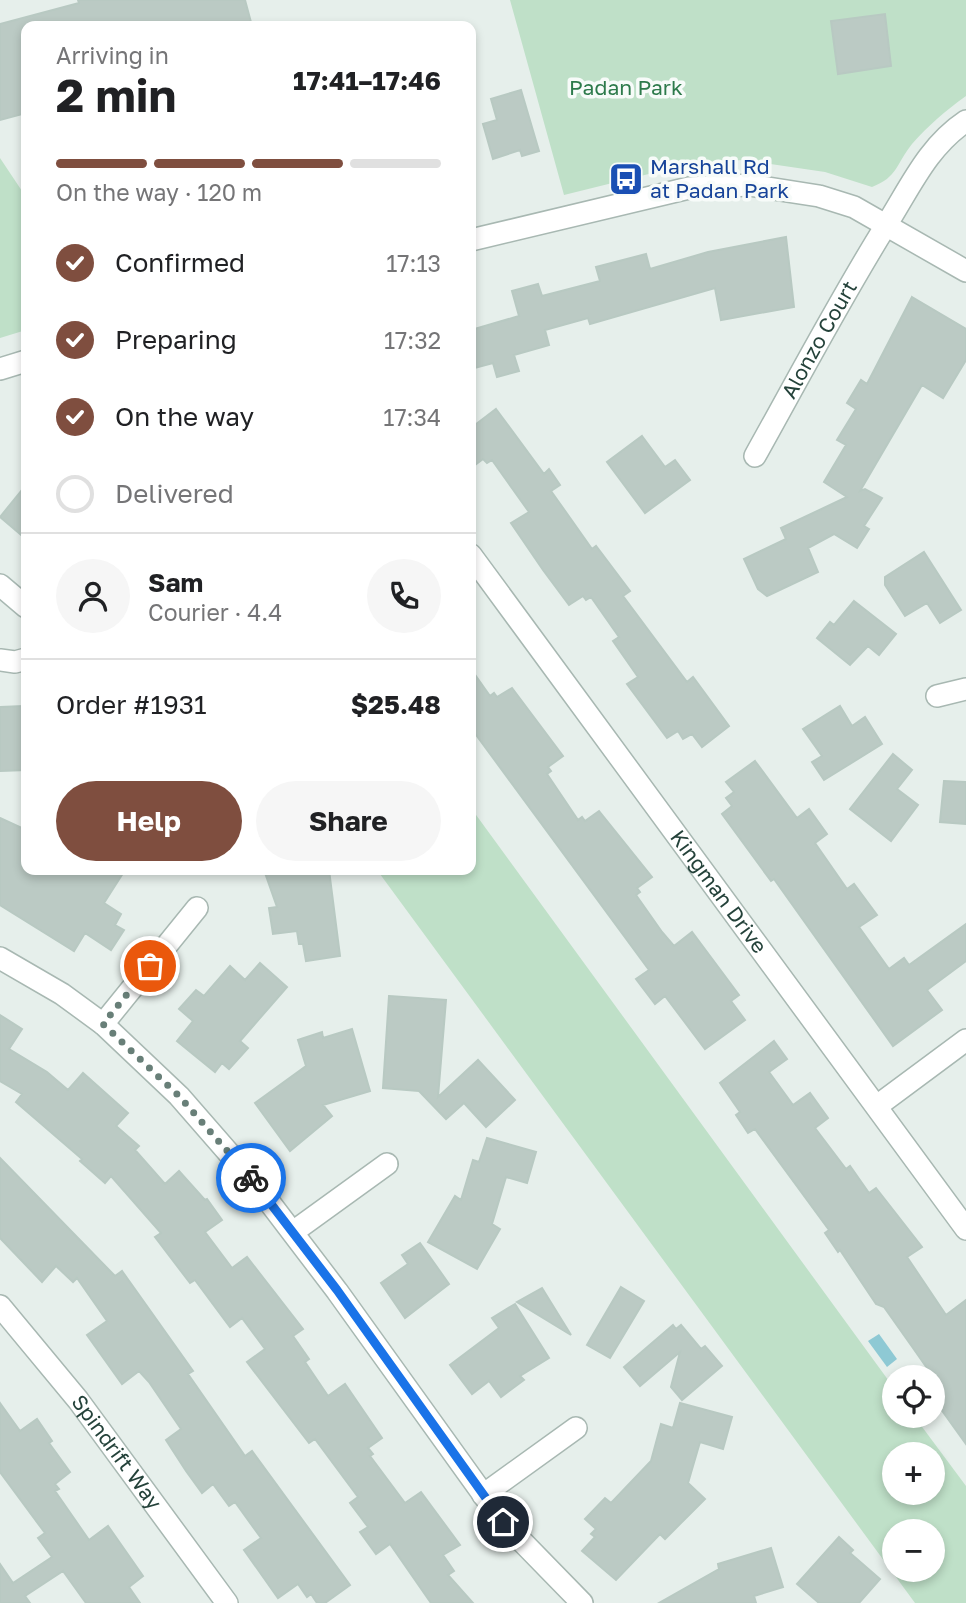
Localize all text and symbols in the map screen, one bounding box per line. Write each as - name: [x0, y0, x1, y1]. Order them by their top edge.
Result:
- text: Arriving in: [56, 41, 169, 69]
- text: 17:41–17:46: [293, 65, 441, 96]
- text: 2 min: [56, 67, 176, 122]
- park label: Padan Park: [569, 74, 683, 100]
- place label: Marshall Rd at Padan Park: [650, 153, 789, 203]
- bus stop icon: Marshall Rd at Padan Park: [607, 160, 645, 198]
- text: On the way · 120 m: [56, 178, 262, 206]
- icon: check: [56, 244, 94, 282]
- text: Confirmed: [115, 247, 245, 278]
- text: 17:13: [386, 249, 441, 277]
- street label: Alonzo Court: [775, 276, 862, 403]
- icon: check: [56, 321, 94, 359]
- text: Preparing: [115, 324, 237, 355]
- text: 17:32: [384, 326, 441, 354]
- icon: check: [56, 398, 94, 436]
- text: On the way: [115, 401, 254, 432]
- text: 17:34: [383, 403, 441, 431]
- text: Delivered: [115, 478, 234, 509]
- button: person: [56, 559, 130, 633]
- button: phone: [367, 559, 441, 633]
- text: Sam: [148, 567, 203, 598]
- text: Courier · 4.4: [148, 598, 282, 626]
- text: Order #1931: [56, 689, 207, 720]
- text: $25.48: [351, 689, 441, 720]
- button: Help: [56, 781, 242, 861]
- button: Share: [256, 781, 441, 861]
- street label: Kingman Drive: [665, 824, 773, 958]
- pin: [120, 936, 180, 996]
- icon: bag: [131, 947, 169, 985]
- courier: [216, 1143, 286, 1213]
- icon: bike: [232, 1159, 270, 1197]
- map controls: [882, 1365, 945, 1582]
- button: locate: [882, 1365, 945, 1428]
- street label: Spindrift Way: [67, 1389, 168, 1514]
- button: +: [882, 1442, 945, 1505]
- pin: [473, 1492, 533, 1552]
- icon: home: [484, 1503, 522, 1541]
- button: −: [882, 1519, 945, 1582]

